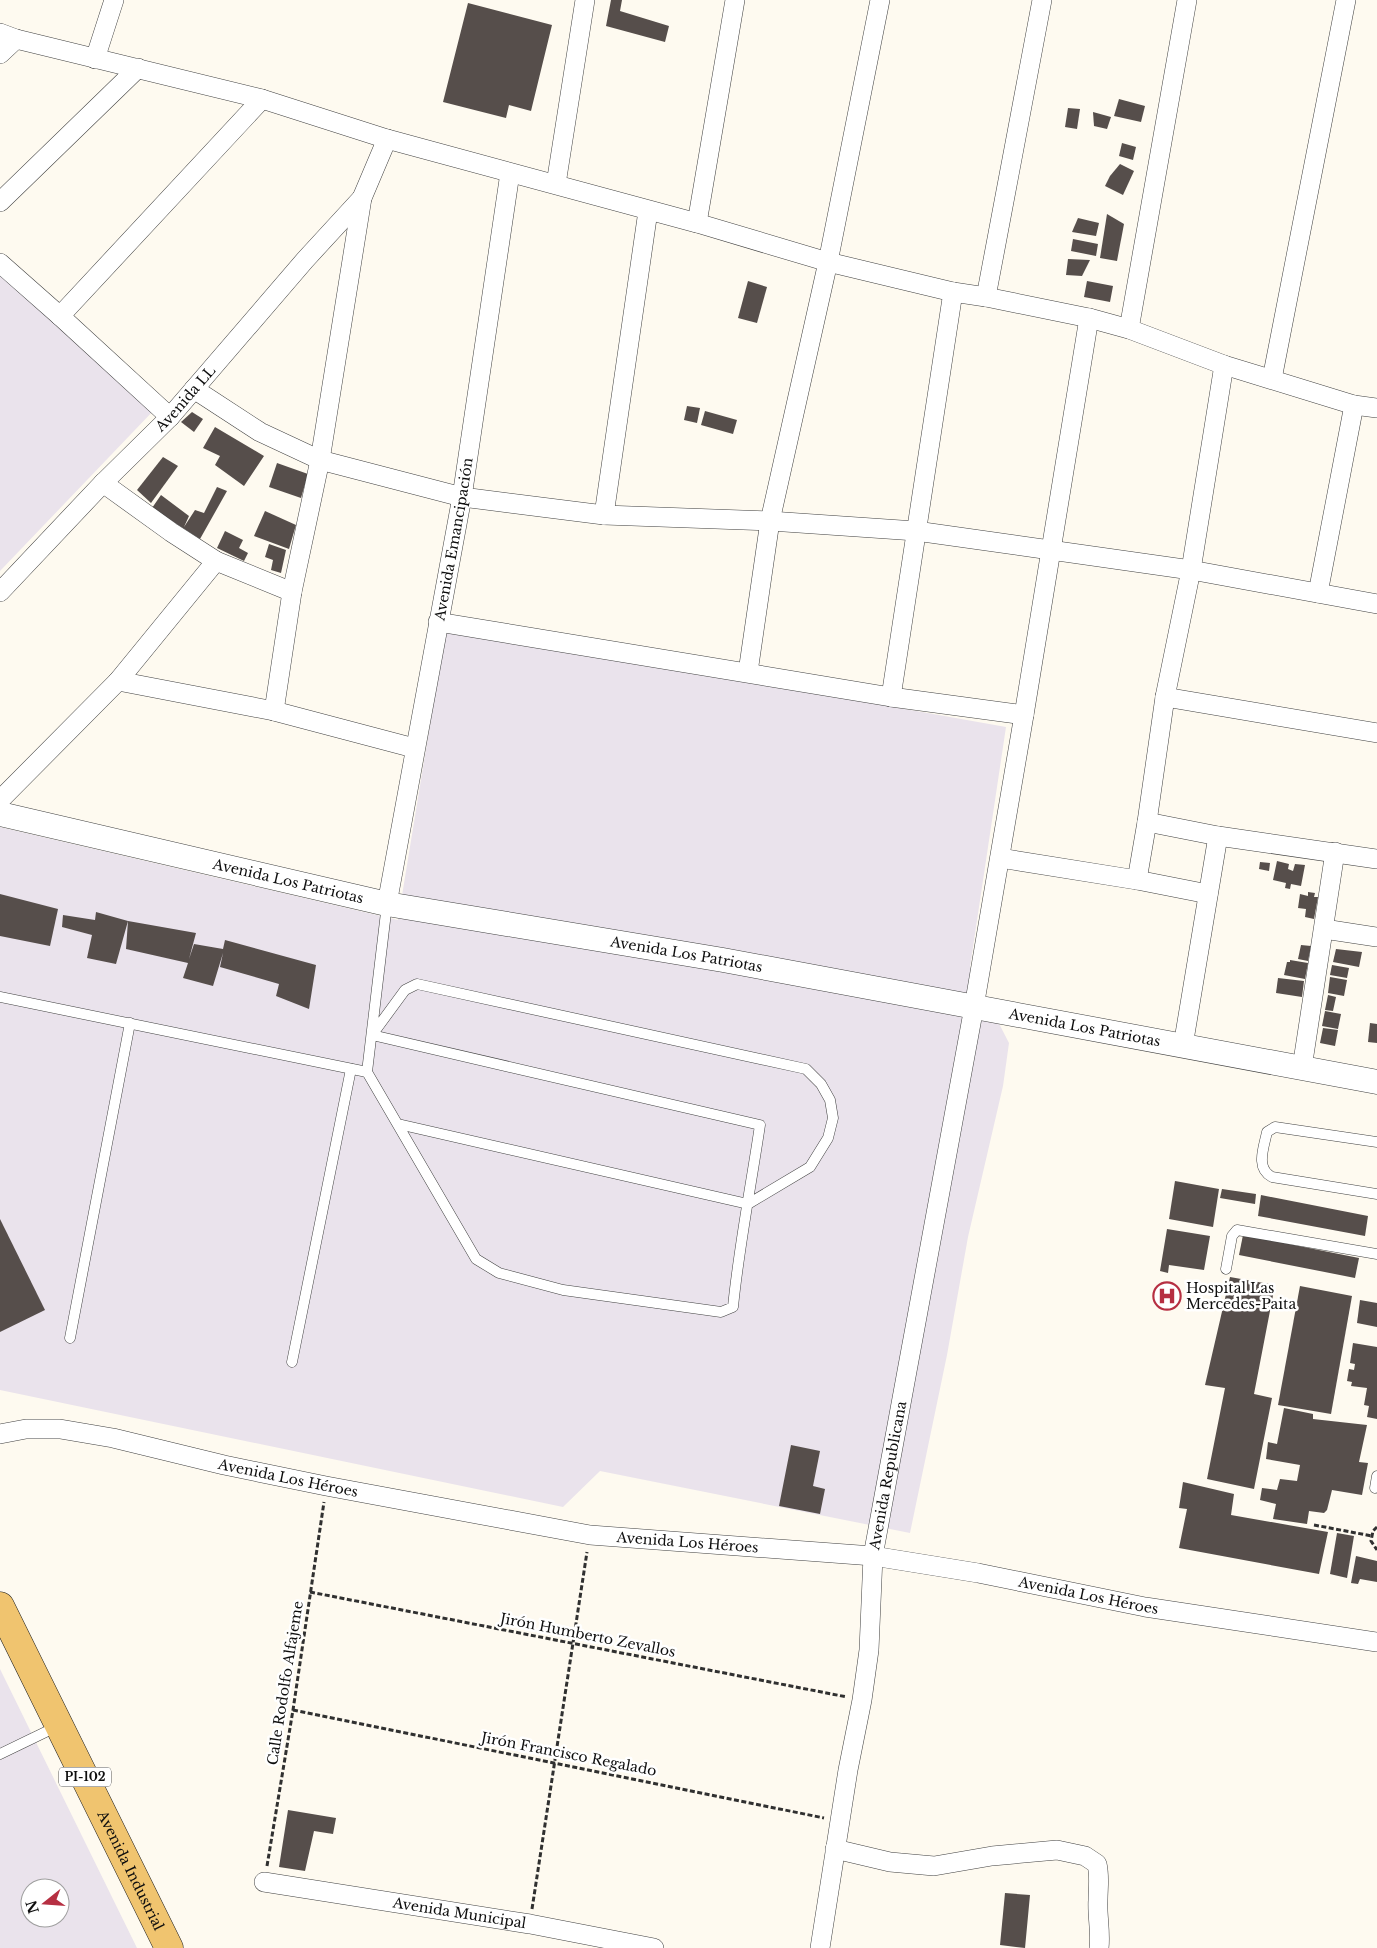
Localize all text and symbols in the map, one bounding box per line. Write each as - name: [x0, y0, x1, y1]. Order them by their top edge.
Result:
- street label: Avenida LL: [151, 362, 219, 436]
- street label: Avenida Emancipación: [430, 456, 477, 623]
- street label: Avenida Los Patriotas: [210, 855, 365, 907]
- street label: Avenida Los Patriotas: [608, 932, 764, 976]
- street label: Avenida Los Patriotas: [1006, 1004, 1162, 1050]
- place label: Hospital Las Mercedes-Paita: [1186, 1279, 1296, 1313]
- hospital icon: Hospital Las Mercedes-Paita: [1152, 1281, 1182, 1311]
- street label: Avenida Republicana: [865, 1399, 910, 1552]
- street label: Avenida Los Héroes: [215, 1455, 360, 1501]
- street label: Avenida Los Héroes: [615, 1528, 759, 1556]
- street label: Avenida Los Héroes: [1016, 1572, 1160, 1618]
- street label: Calle Rodolfo Alfajeme: [263, 1600, 307, 1766]
- street label: Jirón Humberto Zevallos: [497, 1609, 677, 1661]
- street label: Jirón Francisco Regalado: [478, 1728, 658, 1780]
- road number: PI-102: [59, 1768, 111, 1786]
- street label: Avenida Industrial: [93, 1807, 168, 1934]
- north arrow: [20, 1878, 70, 1928]
- street label: Avenida Municipal: [391, 1893, 528, 1932]
- text: N: [22, 1898, 43, 1916]

